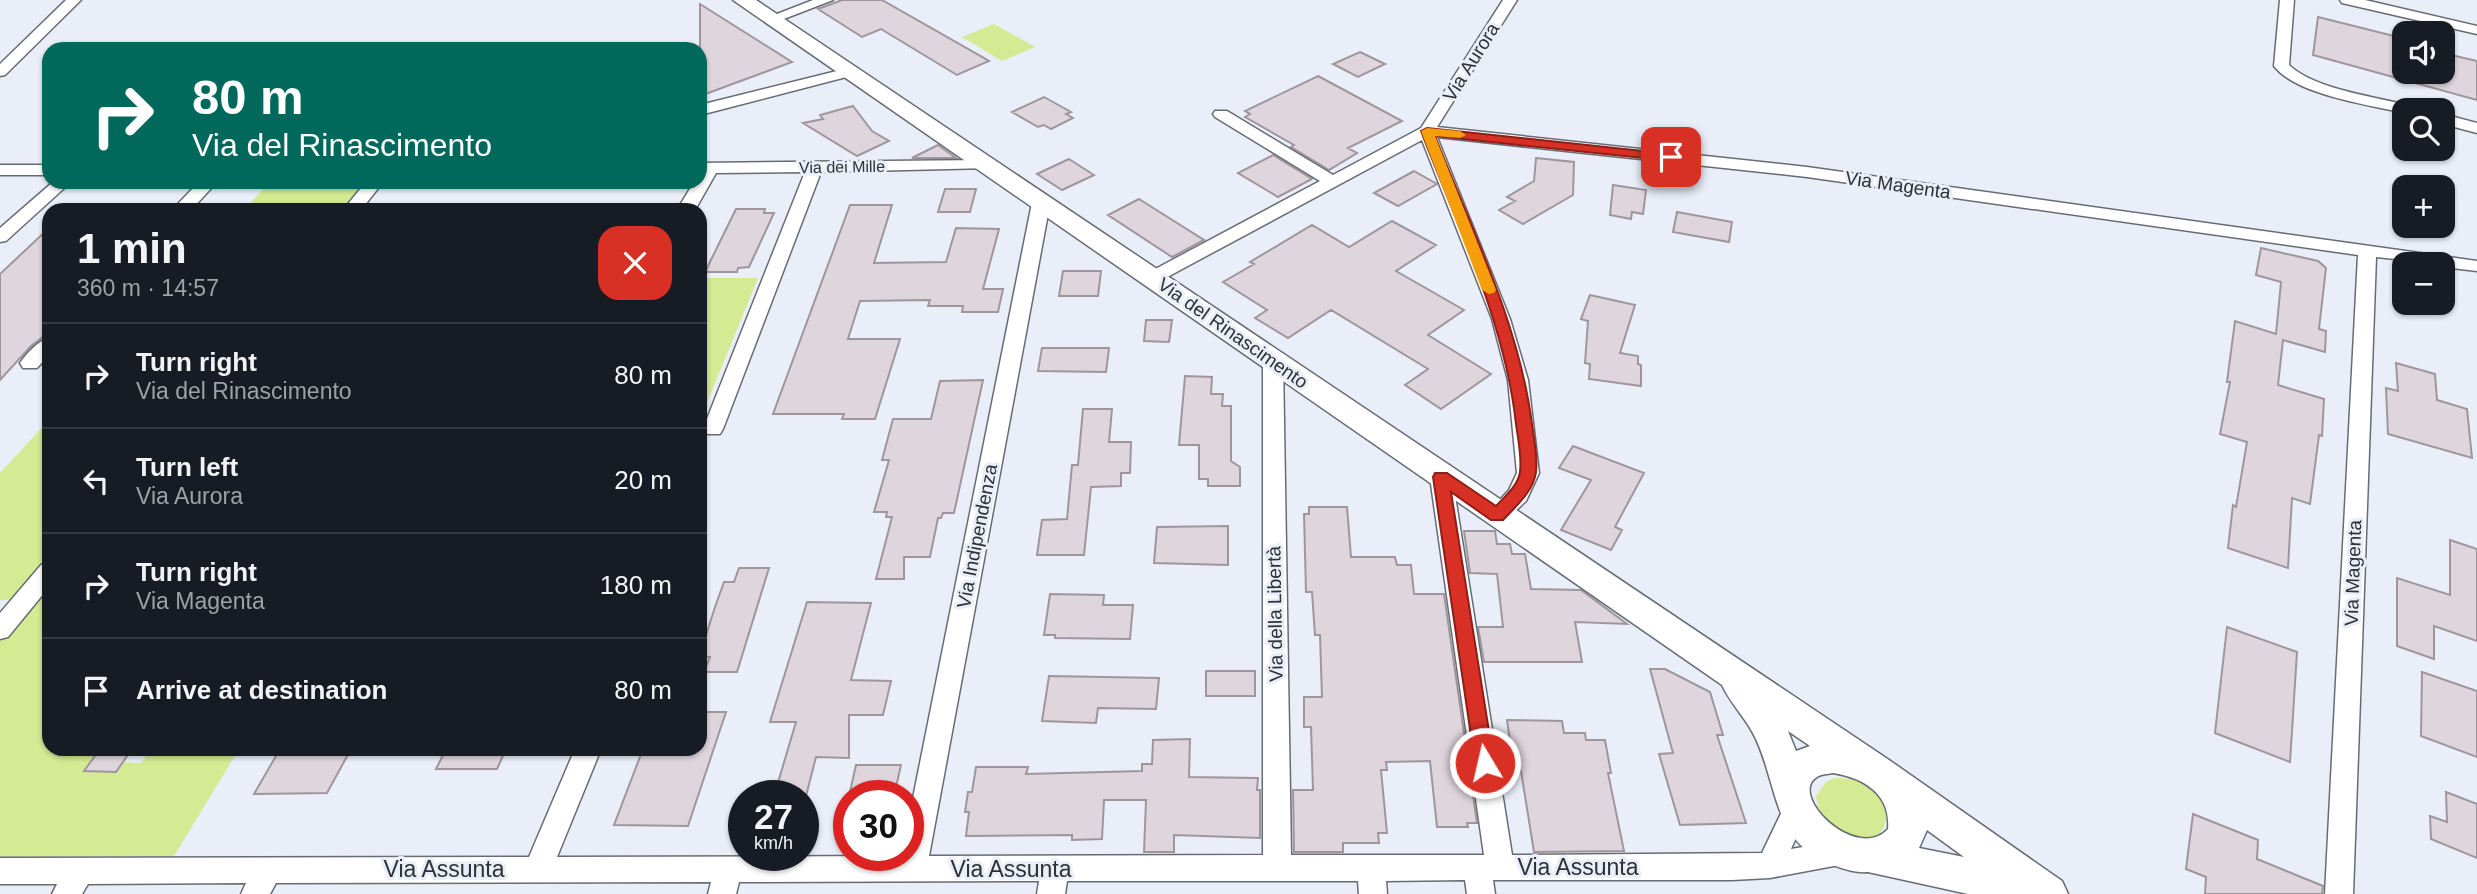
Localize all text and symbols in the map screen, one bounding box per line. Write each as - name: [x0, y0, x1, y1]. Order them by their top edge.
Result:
- street label: Via Aurora: [1439, 19, 1504, 105]
- map controls: [2392, 21, 2455, 315]
- button: sound: [2392, 21, 2455, 84]
- icon: right: [77, 70, 168, 161]
- text: 80 m: [192, 70, 304, 124]
- button: search: [2392, 98, 2455, 161]
- text: Via del Rinascimento: [192, 127, 492, 163]
- pin: [1641, 127, 1701, 187]
- icon: arrive: [1652, 138, 1690, 176]
- street label: Via dei Mille: [799, 158, 885, 176]
- street label: Via Magenta: [1844, 167, 1953, 203]
- button: +: [2392, 175, 2455, 238]
- text: 1 min: [77, 225, 187, 272]
- button: close: [598, 226, 672, 300]
- button: −: [2392, 252, 2455, 315]
- street label: Via del Rinascimento: [1154, 273, 1312, 393]
- text: 360 m · 14:57: [77, 275, 219, 301]
- text: Turn right: [136, 347, 257, 377]
- icon: right: [77, 357, 115, 395]
- text: 80 m: [614, 360, 672, 390]
- text: Via del Rinascimento: [136, 378, 352, 404]
- text: Turn left: [136, 452, 238, 482]
- icon: left: [77, 462, 115, 500]
- street label: Via Indipendenza: [953, 462, 1001, 610]
- text: 20 m: [614, 465, 672, 495]
- text: Via Aurora: [136, 483, 243, 509]
- street label: Via Magenta: [2341, 519, 2365, 627]
- street label: Via della Libertà: [1263, 545, 1287, 682]
- text: Turn right: [136, 557, 257, 587]
- icon: right: [77, 567, 115, 605]
- text: 180 m: [600, 570, 672, 600]
- text: Via Magenta: [136, 588, 265, 614]
- icon: arrive: [77, 672, 115, 710]
- text: Arrive at destination: [136, 675, 387, 705]
- text: 80 m: [614, 675, 672, 705]
- position arrow: [1448, 726, 1522, 800]
- speed limit sign: 30: [833, 780, 924, 871]
- text: 27: [754, 797, 793, 836]
- text: km/h: [754, 833, 793, 853]
- street label: Via Assunta: [1517, 854, 1639, 880]
- street label: Via Assunta: [383, 856, 505, 882]
- street label: Via Assunta: [950, 856, 1072, 882]

